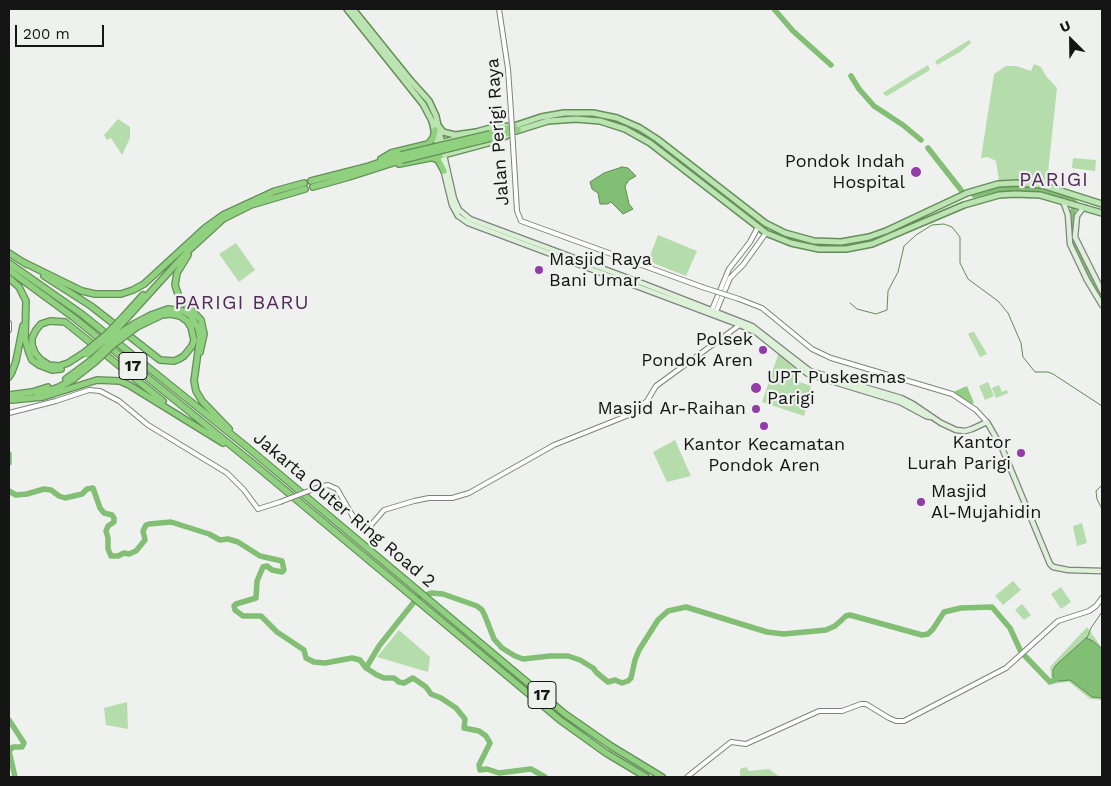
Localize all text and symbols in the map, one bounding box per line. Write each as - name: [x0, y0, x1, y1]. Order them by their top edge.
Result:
- scale bar: [18, 15, 106, 47]
- north arrow: [1046, 15, 1096, 65]
- text: U: [1057, 17, 1073, 36]
- text: 200 m: [23, 25, 70, 43]
- street label: Jalan Perigi Raya: [482, 58, 514, 206]
- place label: Pondok Indah Hospital: [785, 151, 905, 193]
- marker: Pondok Indah Hospital: [909, 165, 923, 179]
- district label: PARIGI: [1018, 168, 1090, 192]
- place label: Masjid Raya Bani Umar: [549, 249, 652, 292]
- marker: Masjid Raya Bani Umar: [533, 264, 545, 276]
- district label: PARIGI BARU: [173, 291, 311, 315]
- place label: Polsek Pondok Aren: [641, 329, 753, 372]
- marker: Polsek Pondok Aren: [757, 344, 769, 356]
- road number: 17: [119, 352, 147, 380]
- place label: UPT Puskesmas Parigi: [767, 367, 906, 409]
- marker: UPT Puskesmas Parigi: [749, 381, 763, 395]
- place label: Masjid Ar-Raihan: [598, 398, 746, 420]
- marker: Masjid Ar-Raihan: [750, 403, 762, 415]
- marker: Kantor Kecamatan Pondok Aren: [758, 420, 770, 432]
- street label: Jakarta Outer Ring Road 2: [249, 427, 439, 593]
- place label: Kantor Lurah Parigi: [907, 432, 1011, 474]
- place label: Kantor Kecamatan Pondok Aren: [683, 434, 845, 476]
- marker: Kantor Lurah Parigi: [1015, 447, 1027, 459]
- place label: Masjid Al-Mujahidin: [931, 481, 1041, 524]
- marker: Masjid Al-Mujahidin: [915, 496, 927, 508]
- road number: 17: [528, 682, 556, 708]

